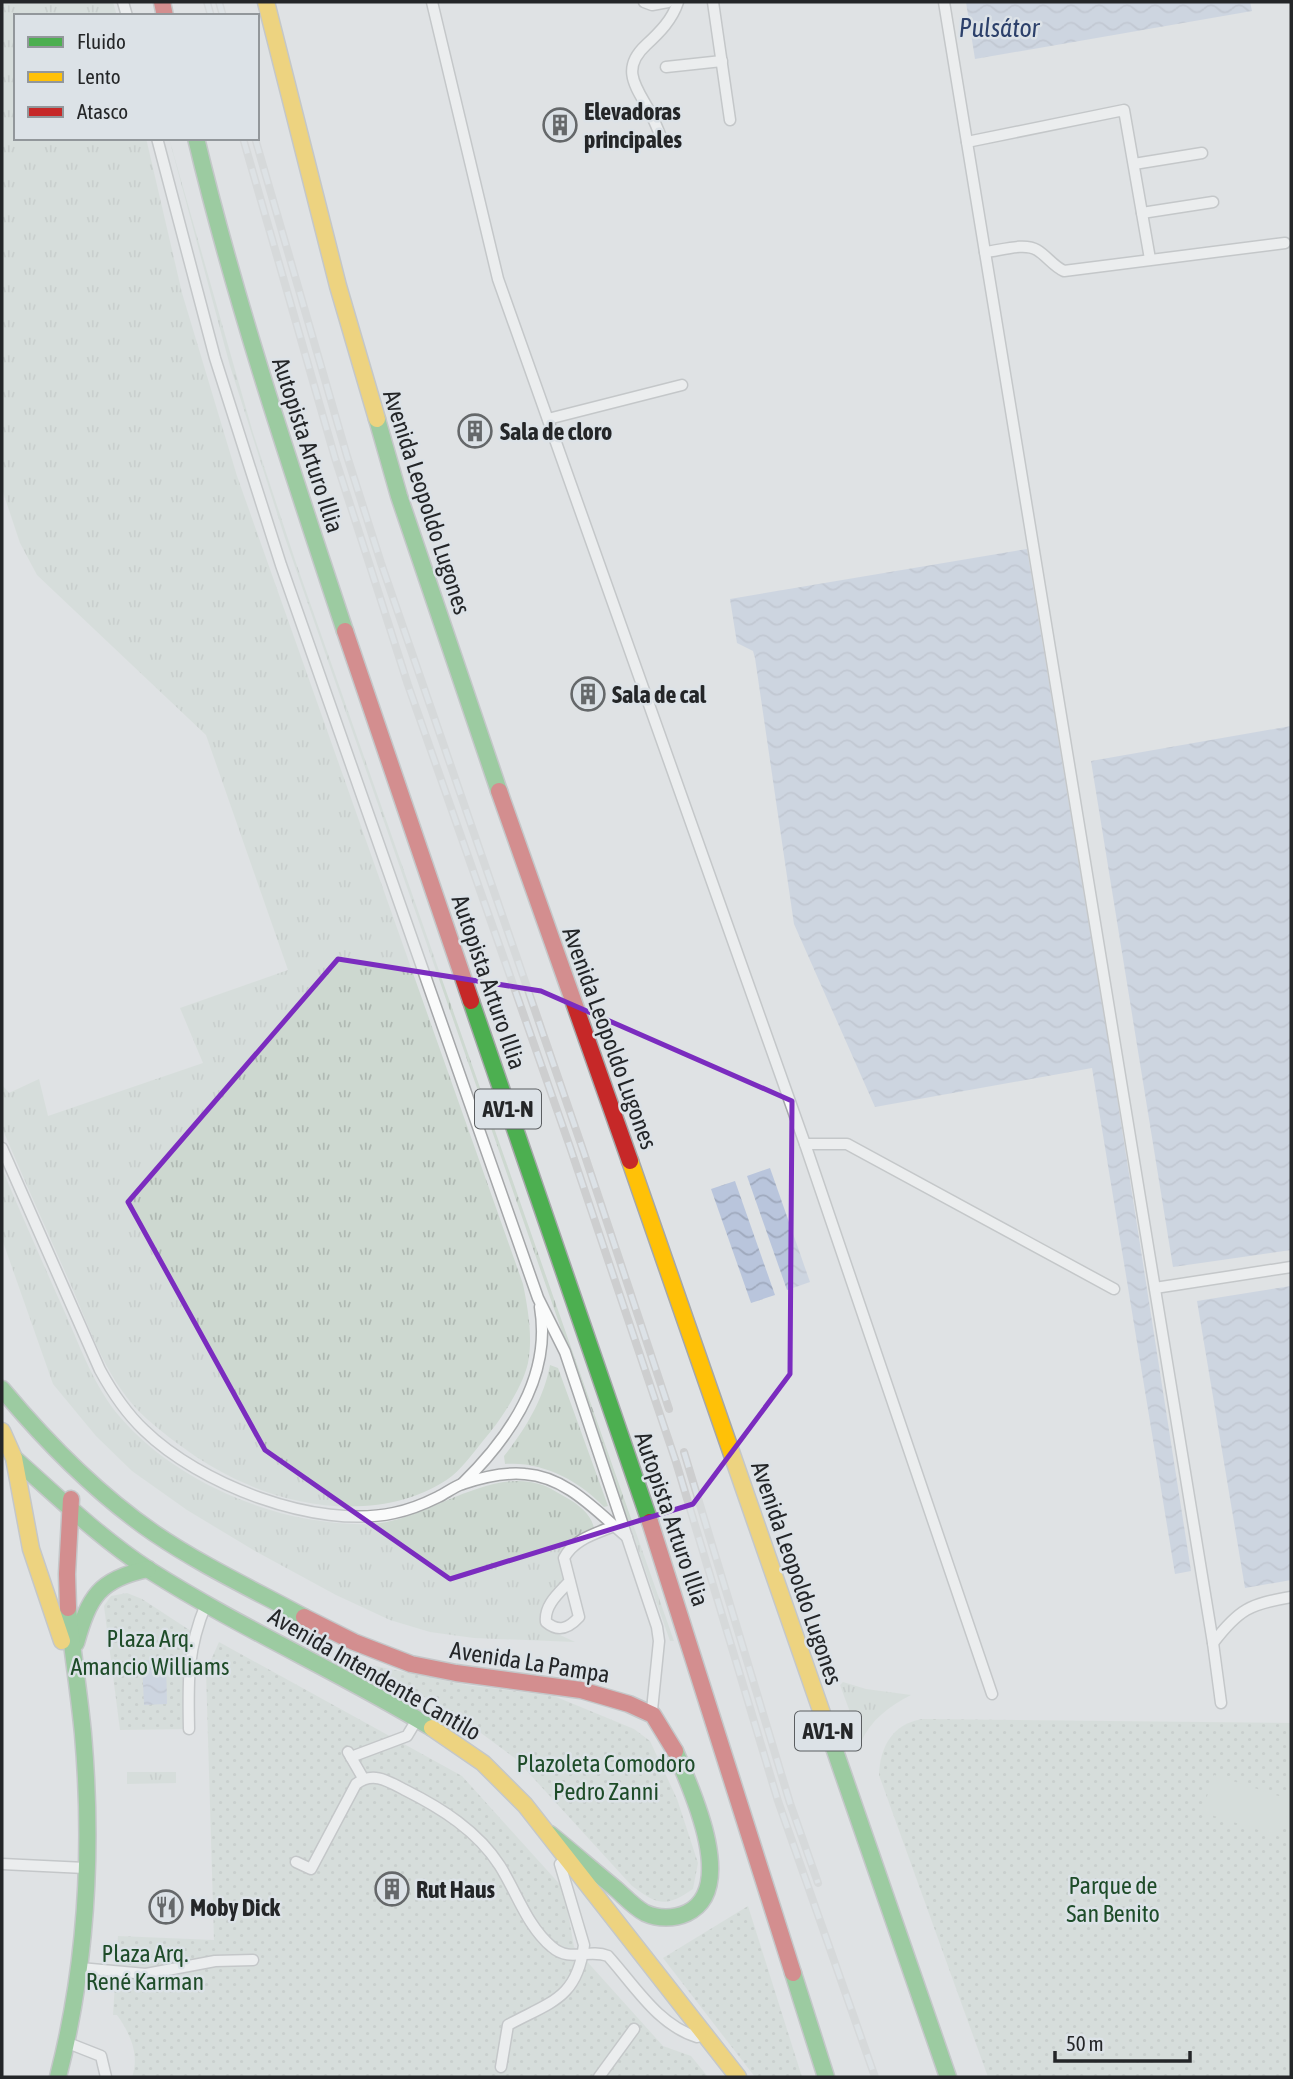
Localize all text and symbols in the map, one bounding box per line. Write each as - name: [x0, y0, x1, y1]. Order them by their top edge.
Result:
- water label: Pulsátor: [959, 13, 1041, 43]
- legend: [14, 14, 259, 140]
- text: Fluido: [77, 29, 126, 53]
- text: Lento: [77, 64, 121, 88]
- place label: Elevadoras principales: [584, 98, 683, 153]
- text: Atasco: [77, 99, 128, 123]
- building icon: Elevadoras principales: [541, 106, 579, 144]
- street label: Autopista Arturo Illia: [267, 354, 349, 536]
- street label: Avenida Leopoldo Lugones: [378, 386, 476, 618]
- building icon: Sala de cloro: [456, 412, 494, 450]
- place label: Sala de cloro: [500, 418, 612, 445]
- building icon: Sala de cal: [569, 675, 607, 713]
- place label: Sala de cal: [612, 681, 707, 708]
- street label: Autopista Arturo Illia: [447, 891, 531, 1073]
- street label: Avenida Leopoldo Lugones: [557, 923, 663, 1153]
- road number: AV1-N: [475, 1090, 541, 1128]
- street label: Autopista Arturo Illia: [630, 1428, 714, 1610]
- street label: Avenida Leopoldo Lugones: [746, 1458, 848, 1688]
- street label: Avenida Intendente Cantilo: [264, 1602, 486, 1746]
- park label: Plaza Arq. Amancio Williams: [71, 1625, 229, 1680]
- street label: Avenida La Pampa: [448, 1636, 612, 1688]
- road number: AV1-N: [795, 1712, 861, 1750]
- park label: Plazoleta Comodoro Pedro Zanni: [517, 1750, 696, 1805]
- building icon: Rut Haus: [373, 1870, 411, 1908]
- park label: Parque de San Benito: [1066, 1872, 1160, 1927]
- place label: Rut Haus: [416, 1876, 495, 1903]
- restaurant icon: Moby Dick: [147, 1888, 185, 1926]
- place label: Moby Dick: [190, 1894, 281, 1921]
- park label: Plaza Arq. René Karman: [86, 1940, 204, 1995]
- scale bar: [1055, 2020, 1190, 2064]
- text: 50 m: [1066, 2031, 1104, 2055]

